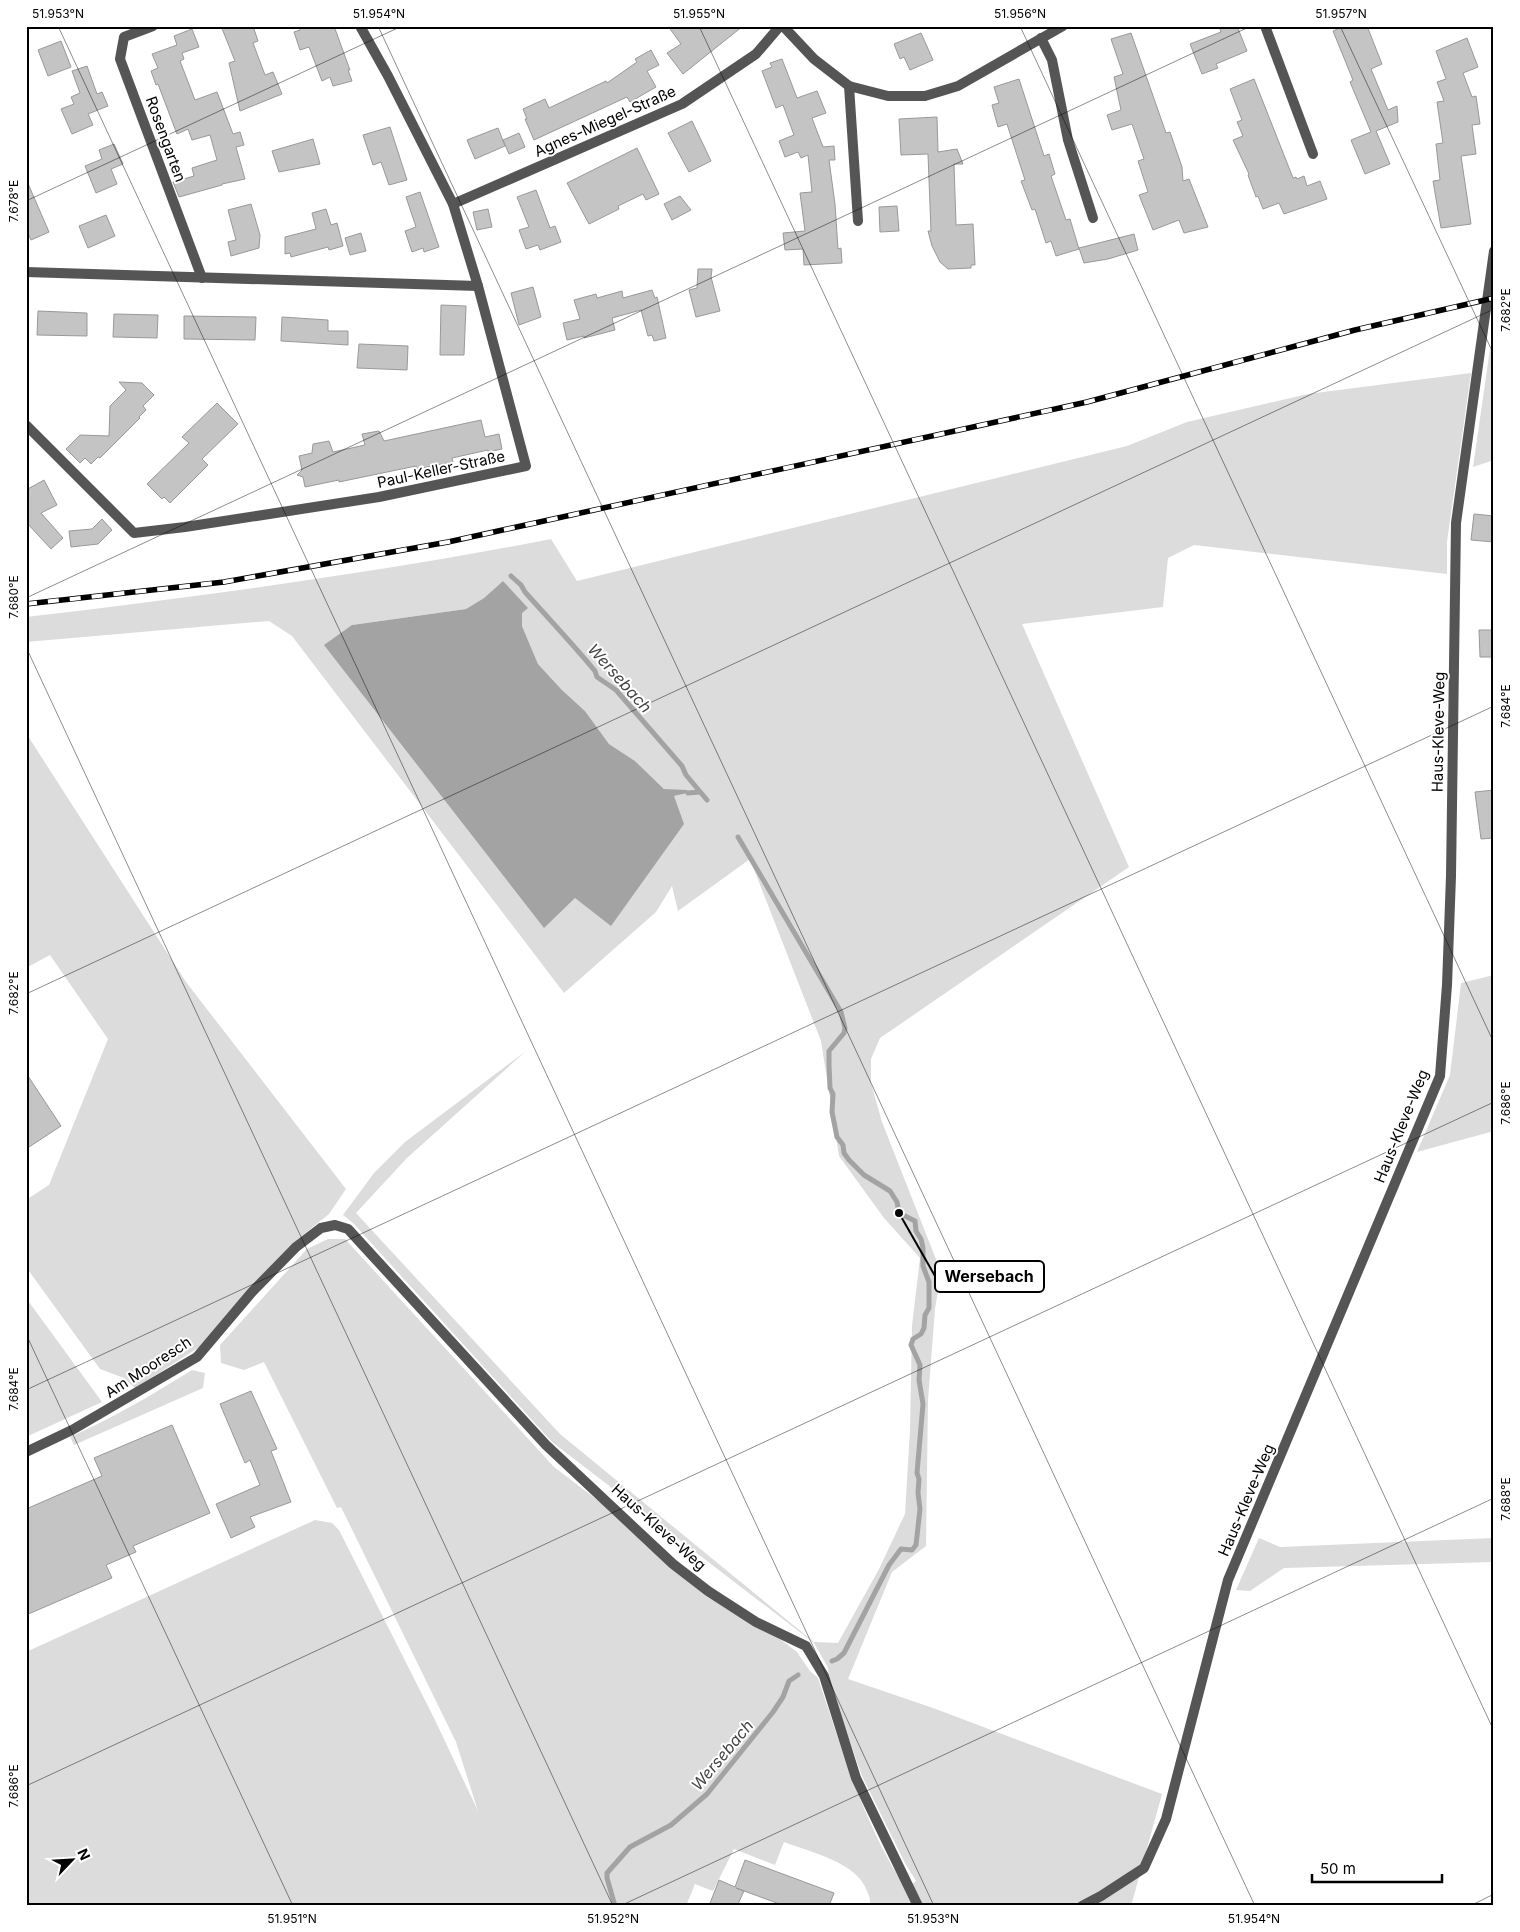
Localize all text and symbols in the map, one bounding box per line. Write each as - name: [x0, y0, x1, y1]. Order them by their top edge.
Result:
- text: 51.953°N: [32, 6, 84, 21]
- text: 51.954°N: [353, 6, 405, 21]
- text: 51.955°N: [673, 6, 725, 21]
- text: 51.956°N: [994, 6, 1046, 21]
- text: 51.957°N: [1315, 6, 1367, 21]
- street label: Agnes-Miegel-Straße: [531, 81, 679, 161]
- street label: Rosengarten: [142, 94, 190, 184]
- text: 7.678°E: [6, 180, 21, 222]
- text: 7.682°E: [1498, 288, 1513, 332]
- street label: Paul-Keller-Straße: [375, 446, 507, 492]
- text: 7.680°E: [6, 575, 21, 619]
- water label: Wersebach: [584, 639, 656, 717]
- street label: Haus-Kleve-Weg: [1427, 672, 1449, 792]
- text: 7.684°E: [1498, 684, 1513, 728]
- text: 7.682°E: [6, 971, 21, 1015]
- street label: Haus-Kleve-Weg: [1370, 1067, 1432, 1185]
- text: 7.686°E: [1498, 1081, 1513, 1125]
- callout: Wersebach: [935, 1261, 1044, 1292]
- text: Wersebach: [944, 1266, 1034, 1286]
- street label: Am Mooresch: [101, 1332, 195, 1402]
- text: 7.684°E: [6, 1367, 21, 1411]
- street label: Haus-Kleve-Weg: [1214, 1441, 1278, 1559]
- text: 7.688°E: [1498, 1477, 1513, 1521]
- street label: Haus-Kleve-Weg: [608, 1480, 710, 1574]
- water label: Wersebach: [687, 1716, 757, 1794]
- text: 7.686°E: [6, 1764, 21, 1808]
- north arrow: [48, 1834, 98, 1884]
- text: N: [74, 1846, 94, 1863]
- scale bar: [1312, 1852, 1442, 1884]
- text: 50 m: [1320, 1859, 1356, 1878]
- text: 51.951°N: [267, 1911, 317, 1926]
- text: 51.952°N: [587, 1911, 639, 1926]
- text: 51.953°N: [907, 1911, 959, 1926]
- text: 51.954°N: [1228, 1911, 1280, 1926]

